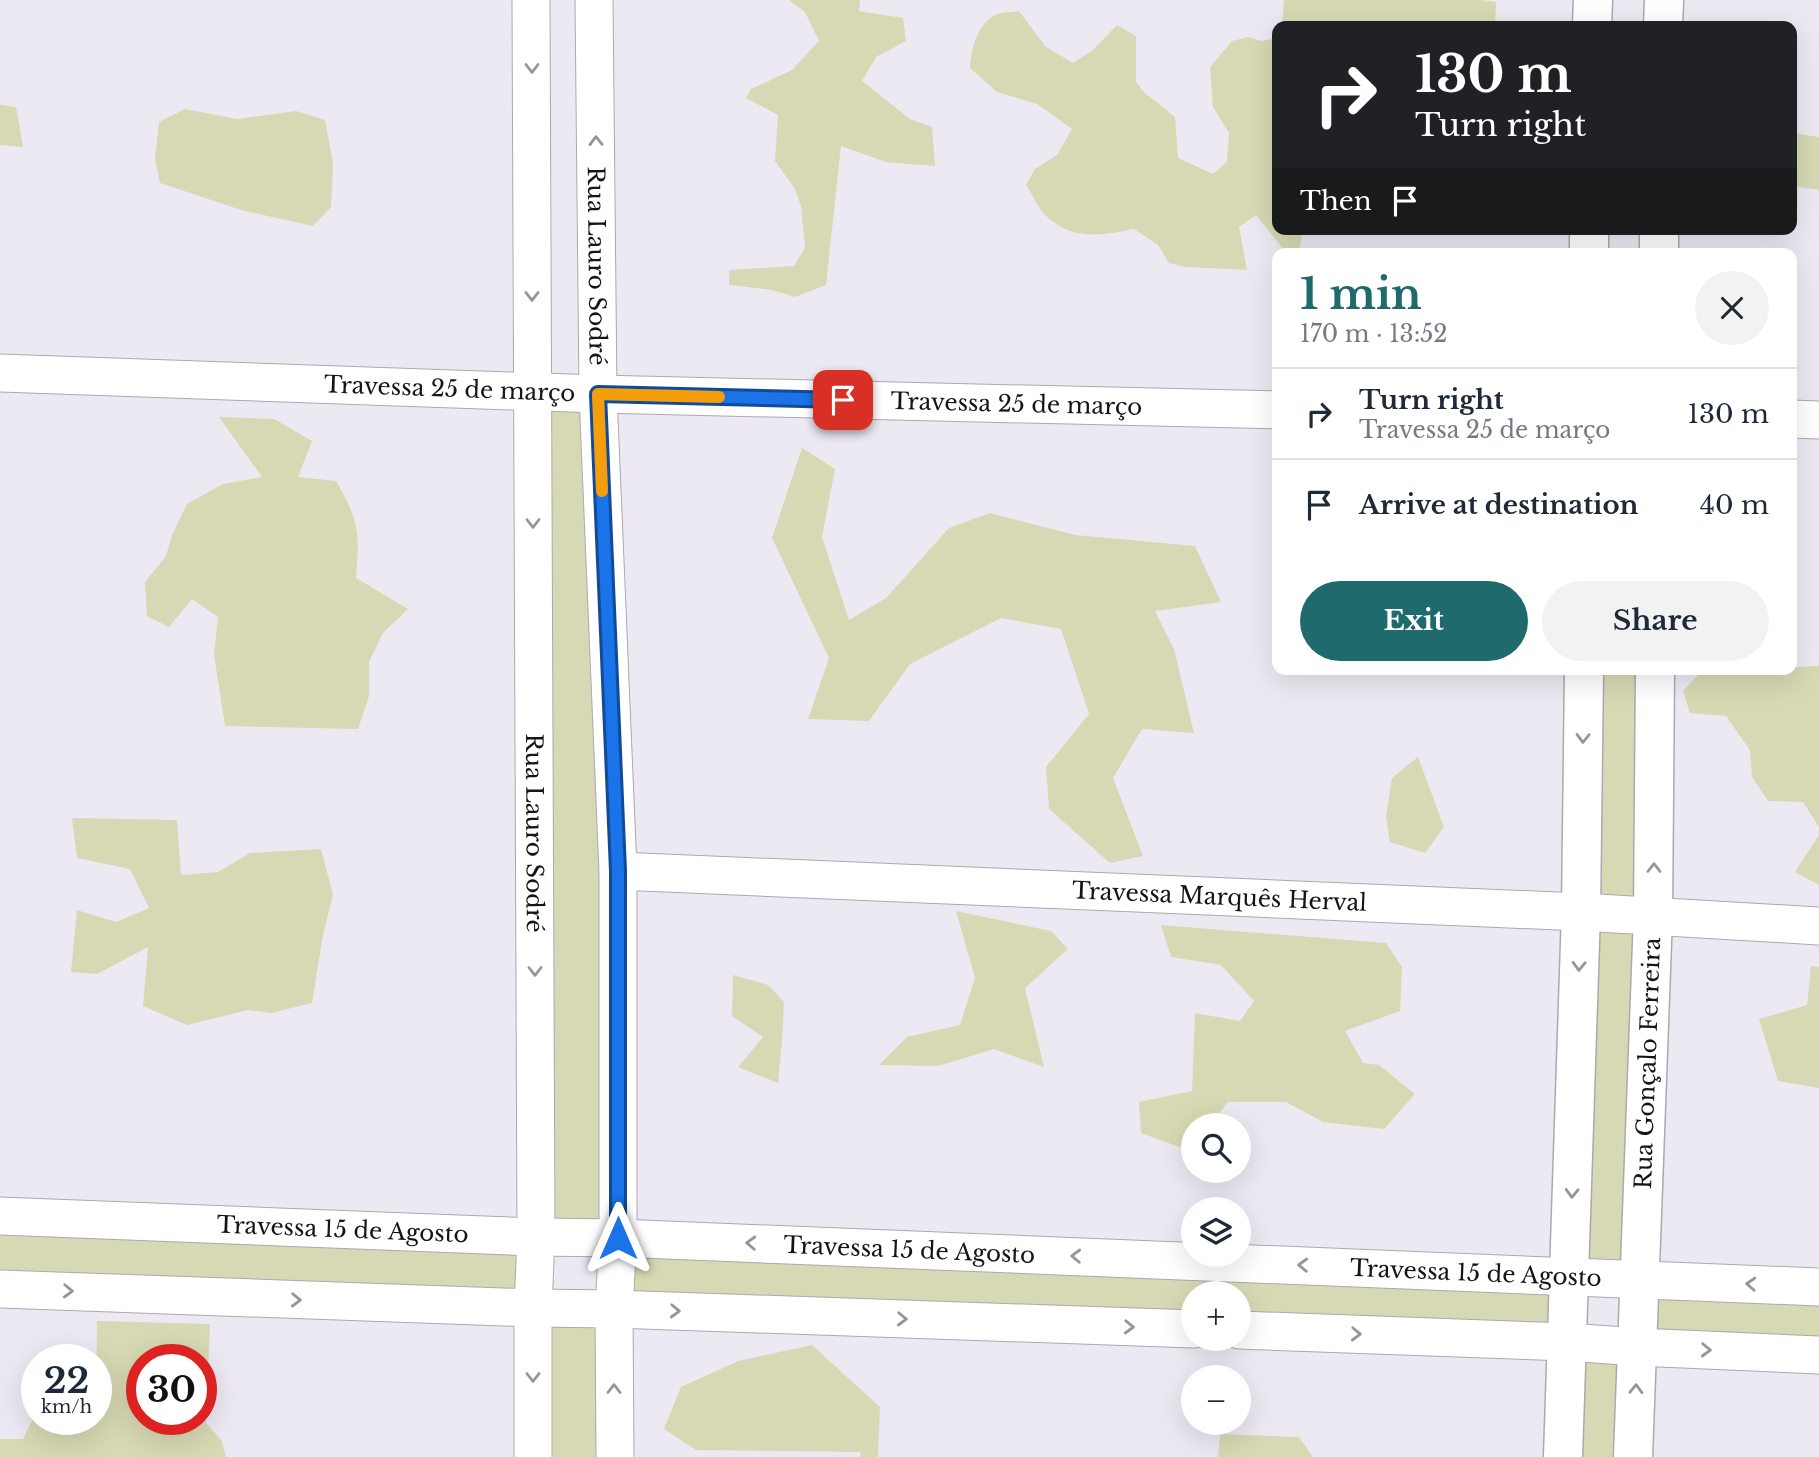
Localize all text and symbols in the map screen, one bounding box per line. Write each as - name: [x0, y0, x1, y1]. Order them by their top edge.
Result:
- text: 130 m: [1415, 44, 1572, 105]
- icon: right: [1300, 49, 1391, 140]
- one-way arrow: [524, 63, 540, 74]
- text: Turn right: [1415, 105, 1586, 145]
- one-way arrow: [588, 136, 604, 146]
- street label: Rua Lauro Sodré: [582, 166, 612, 366]
- icon: arrive: [1386, 182, 1424, 220]
- text: Then: [1300, 185, 1372, 217]
- text: 1 min: [1300, 268, 1422, 320]
- button: close: [1695, 271, 1769, 345]
- one-way arrow: [525, 290, 540, 301]
- text: 170 m · 13:52: [1300, 320, 1447, 348]
- street label: Travessa 25 de março: [324, 370, 576, 407]
- pin: [813, 370, 873, 430]
- icon: arrive: [824, 381, 862, 419]
- text: Turn right: [1359, 384, 1504, 416]
- street label: Travessa 25 de março: [890, 387, 1143, 421]
- icon: right: [1300, 395, 1338, 433]
- text: 130 m: [1687, 398, 1769, 430]
- text: Travessa 25 de março: [1359, 416, 1610, 444]
- icon: arrive: [1300, 486, 1338, 524]
- text: Arrive at destination: [1359, 489, 1639, 521]
- text: 40 m: [1700, 489, 1769, 521]
- one-way arrow: [525, 518, 541, 529]
- button: Exit: [1300, 581, 1528, 661]
- button: Share: [1542, 581, 1769, 661]
- street label: Rua Lauro Sodré: [520, 733, 549, 933]
- one-way arrow: [1575, 734, 1591, 744]
- one-way arrow: [1646, 862, 1662, 872]
- street label: Travessa Marquês Herval: [1071, 876, 1367, 917]
- street label: Rua Gonçalo Ferreira: [1629, 937, 1666, 1190]
- one-way arrow: [1572, 961, 1587, 972]
- one-way arrow: [527, 966, 543, 977]
- map controls: [1181, 1113, 1251, 1435]
- button: search: [1181, 1113, 1251, 1183]
- one-way arrow: [1564, 1188, 1579, 1199]
- button: layers: [1181, 1197, 1251, 1267]
- position arrow: [581, 1201, 655, 1275]
- street label: Travessa 15 de Agosto: [216, 1211, 469, 1248]
- street label: Travessa 15 de Agosto: [783, 1231, 1036, 1269]
- one-way arrow: [745, 1236, 756, 1251]
- one-way arrow: [1070, 1248, 1081, 1263]
- street label: Travessa 15 de Agosto: [1349, 1254, 1602, 1292]
- one-way arrow: [1297, 1257, 1308, 1272]
- one-way arrow: [1745, 1276, 1756, 1291]
- button: +: [1181, 1281, 1251, 1351]
- one-way arrow: [63, 1284, 74, 1299]
- one-way arrow: [290, 1292, 301, 1307]
- one-way arrow: [670, 1303, 680, 1319]
- one-way arrow: [897, 1311, 908, 1326]
- one-way arrow: [1124, 1319, 1135, 1334]
- one-way arrow: [1351, 1327, 1362, 1342]
- one-way arrow: [1701, 1343, 1712, 1358]
- speed limit sign: 30: [126, 1344, 217, 1435]
- text: 22: [44, 1359, 89, 1402]
- button: −: [1181, 1365, 1251, 1435]
- one-way arrow: [525, 1372, 541, 1382]
- one-way arrow: [606, 1383, 622, 1394]
- one-way arrow: [1628, 1383, 1643, 1394]
- text: km/h: [41, 1396, 92, 1418]

